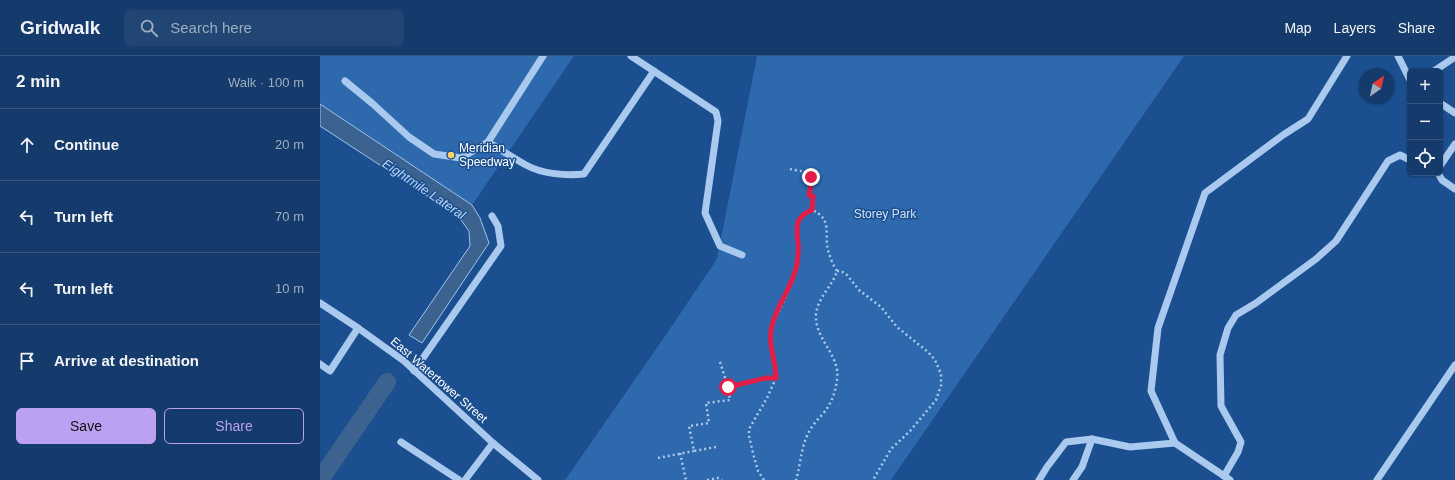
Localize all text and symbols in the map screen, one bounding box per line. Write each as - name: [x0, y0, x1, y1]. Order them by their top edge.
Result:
- search box: [124, 10, 404, 46]
- text: Gridwalk: [20, 17, 100, 38]
- icon: search: [138, 17, 160, 39]
- text: Search here: [170, 19, 252, 36]
- text: Map: [1284, 20, 1312, 36]
- text: Layers: [1334, 20, 1376, 36]
- text: Share: [1398, 20, 1435, 36]
- north arrow: [1359, 68, 1395, 104]
- map controls: [1407, 68, 1443, 176]
- button: +: [1407, 68, 1443, 104]
- text: 2 min: [16, 72, 60, 91]
- text: Walk · 100 m: [228, 75, 304, 90]
- button: −: [1407, 104, 1443, 140]
- icon: ahead: [16, 134, 38, 156]
- text: Continue: [54, 136, 119, 153]
- text: 20 m: [275, 137, 304, 152]
- button: locate: [1407, 140, 1443, 176]
- place label: Meridian Speedway: [459, 141, 515, 169]
- marker: Meridian Speedway: [446, 150, 456, 160]
- water label: Eightmile Lateral: [380, 156, 469, 223]
- route end: [802, 168, 820, 186]
- icon: left: [16, 206, 38, 228]
- park label: Storey Park: [854, 207, 917, 221]
- text: Turn left: [54, 208, 113, 225]
- text: 70 m: [275, 209, 304, 224]
- icon: left: [16, 278, 38, 300]
- text: Turn left: [54, 280, 113, 297]
- text: 10 m: [275, 281, 304, 296]
- street label: East Watertower Street: [388, 334, 491, 426]
- icon: arrive: [16, 350, 38, 372]
- text: Arrive at destination: [54, 352, 199, 369]
- route start: [719, 378, 737, 396]
- button: Save: [16, 408, 156, 444]
- button: Share: [164, 408, 304, 444]

